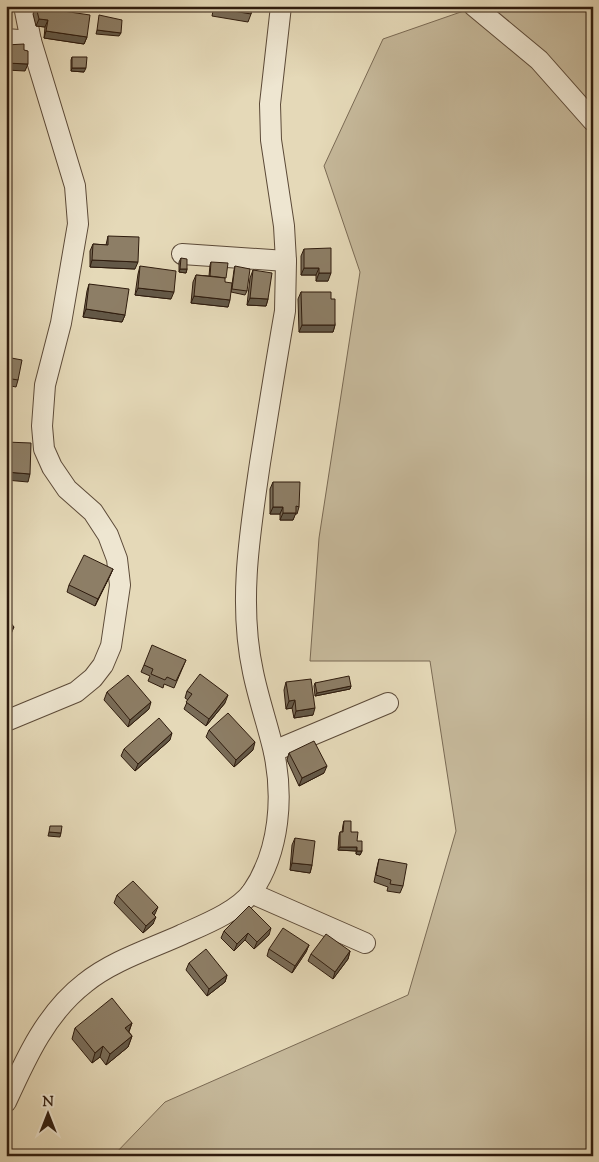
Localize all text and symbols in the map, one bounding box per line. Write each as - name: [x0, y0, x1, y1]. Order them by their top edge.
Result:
- north arrow: [22, 1090, 72, 1140]
- text: N: [42, 1093, 54, 1113]

